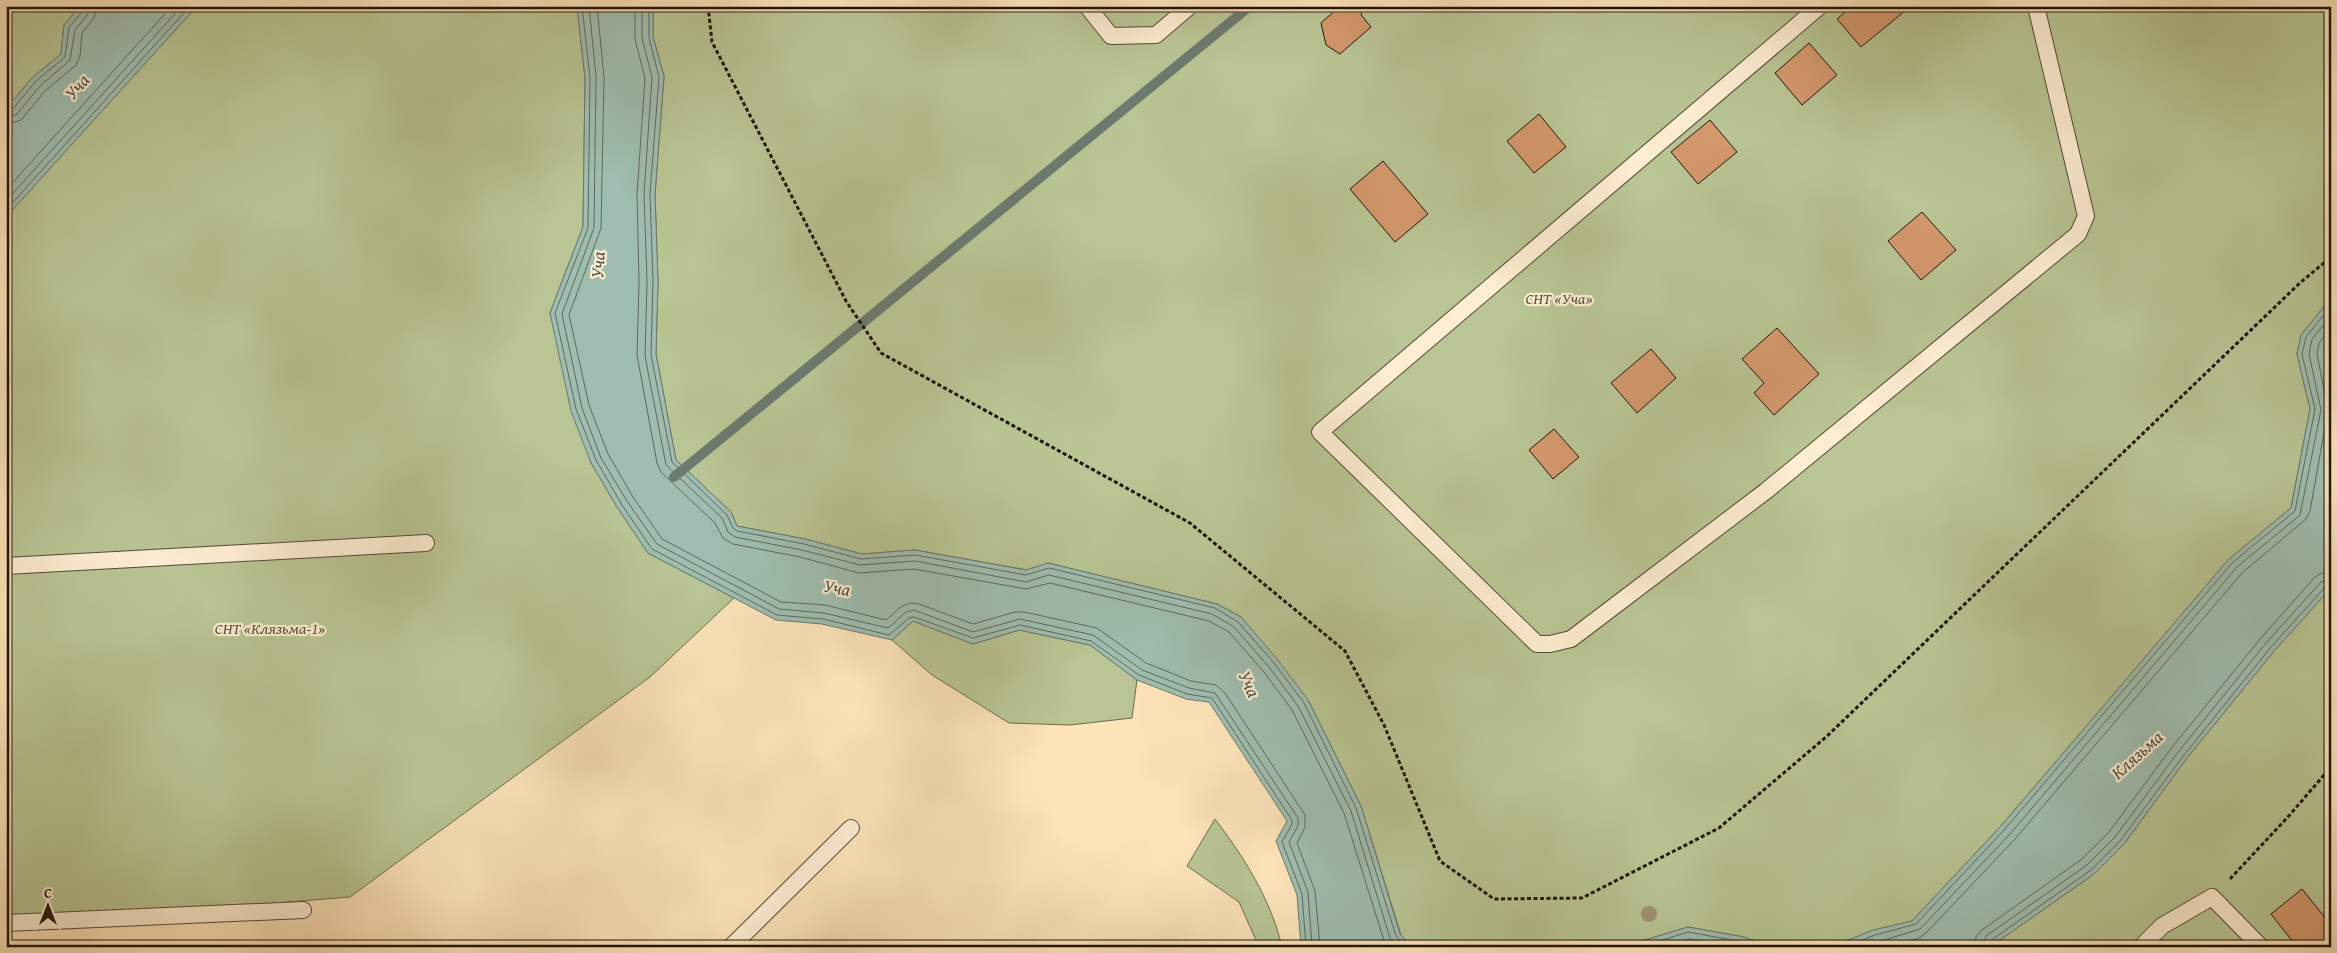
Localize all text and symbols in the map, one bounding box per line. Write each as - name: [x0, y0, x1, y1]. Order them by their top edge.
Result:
- water label: Уча: [58, 67, 96, 106]
- water label: Уча: [583, 250, 612, 279]
- park label: СНТ «Уча»: [1525, 286, 1593, 310]
- water label: Уча: [822, 572, 853, 603]
- park label: СНТ «Клязьма-1»: [215, 616, 325, 640]
- water label: Уча: [1232, 666, 1268, 702]
- water label: Клязьма: [2105, 723, 2169, 785]
- north arrow: [22, 880, 72, 930]
- text: С: [44, 883, 52, 903]

